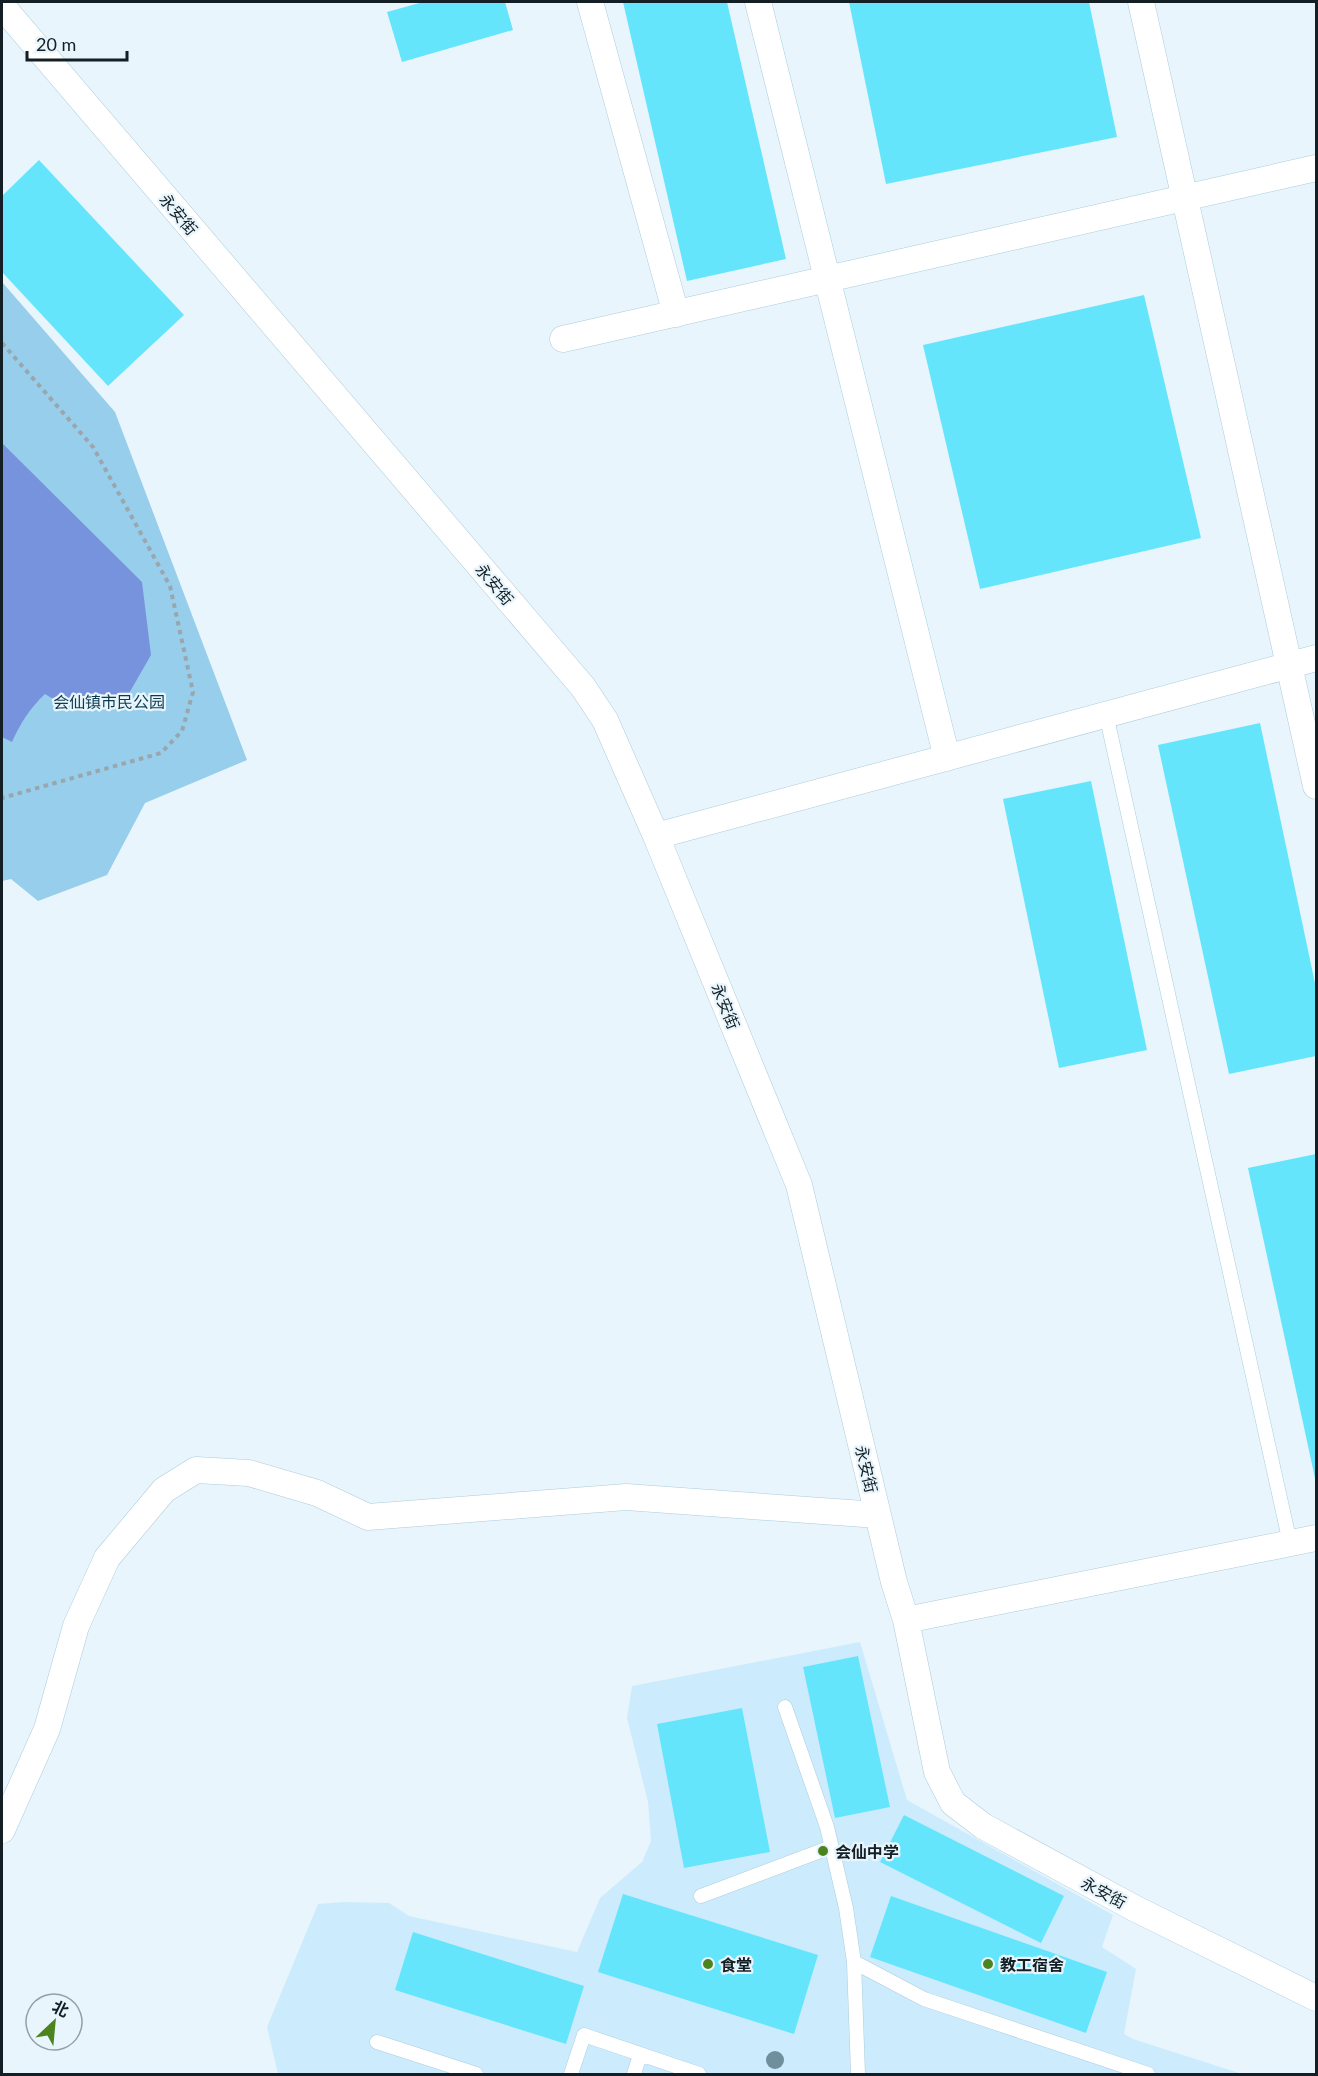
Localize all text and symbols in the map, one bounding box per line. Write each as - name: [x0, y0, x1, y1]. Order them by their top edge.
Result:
- scale bar: [27, 24, 128, 62]
- text: 20 m: [36, 33, 76, 55]
- street label: 永安街: [156, 190, 202, 238]
- street label: 永安街: [472, 560, 518, 608]
- park label: 会仙镇市民公园: [53, 692, 165, 711]
- street label: 永安街: [708, 980, 744, 1032]
- street label: 永安街: [852, 1443, 882, 1495]
- place label: 会仙中学: [835, 1842, 899, 1861]
- marker: 会仙中学: [816, 1844, 830, 1858]
- street label: 永安街: [1078, 1872, 1130, 1912]
- place label: 食堂: [720, 1955, 752, 1974]
- place label: 教工宿舍: [1000, 1955, 1064, 1974]
- marker: 食堂: [701, 1957, 715, 1971]
- marker: 教工宿舍: [981, 1957, 995, 1971]
- north arrow: [24, 1992, 84, 2052]
- text: 北: [49, 1996, 72, 2020]

